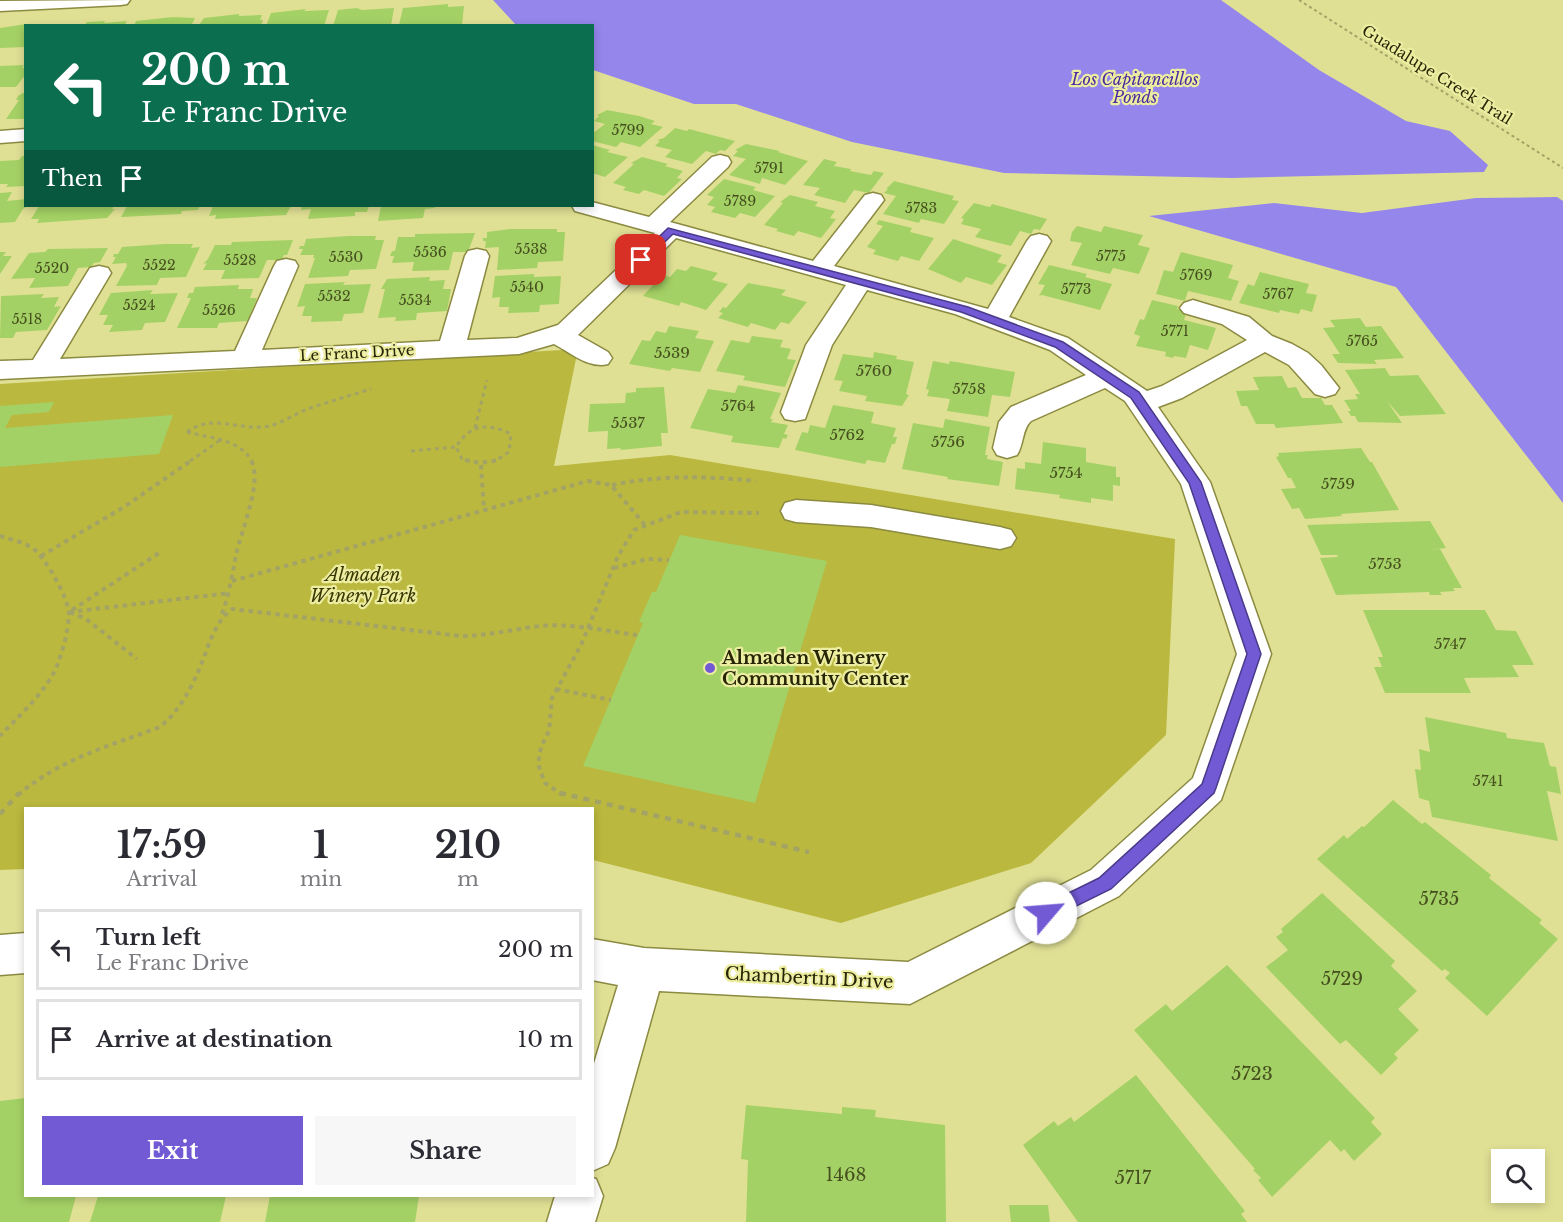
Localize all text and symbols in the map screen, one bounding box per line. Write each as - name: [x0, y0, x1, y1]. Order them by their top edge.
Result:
- street label: Guadalupe Creek Trail: [1359, 21, 1516, 129]
- text: 200 m: [141, 44, 289, 96]
- icon: left: [42, 48, 120, 126]
- water label: Los Capitancillos Ponds: [1070, 69, 1199, 107]
- text: Le Franc Drive: [141, 96, 348, 129]
- house number: 5799: [612, 121, 644, 139]
- house number: 5791: [754, 159, 784, 177]
- icon: arrive: [115, 162, 148, 195]
- text: Then: [42, 165, 103, 192]
- house number: 5789: [724, 192, 756, 210]
- house number: 5783: [905, 199, 937, 217]
- pin: [615, 234, 666, 285]
- house number: 5538: [514, 240, 548, 258]
- house number: 5536: [413, 243, 447, 261]
- icon: arrive: [624, 243, 657, 276]
- house number: 5775: [1096, 247, 1126, 265]
- house number: 5530: [329, 248, 363, 266]
- house number: 5528: [223, 251, 257, 269]
- house number: 5522: [142, 256, 176, 274]
- house number: 5520: [35, 259, 69, 277]
- house number: 5769: [1180, 266, 1212, 284]
- house number: 5540: [510, 278, 544, 296]
- house number: 5773: [1061, 280, 1091, 298]
- house number: 5767: [1262, 285, 1294, 303]
- house number: 5532: [317, 287, 351, 305]
- house number: 5534: [399, 291, 431, 309]
- house number: 5524: [123, 296, 155, 314]
- house number: 5526: [202, 301, 236, 319]
- house number: 5518: [12, 310, 42, 328]
- house number: 5771: [1161, 322, 1189, 340]
- house number: 5765: [1346, 332, 1378, 350]
- street label: Le Franc Drive: [299, 340, 415, 365]
- house number: 5539: [654, 343, 690, 362]
- house number: 5760: [856, 361, 892, 380]
- house number: 5758: [952, 379, 986, 398]
- house number: 5764: [721, 396, 755, 415]
- house number: 5537: [611, 413, 645, 432]
- house number: 5762: [830, 425, 864, 444]
- house number: 5756: [931, 432, 965, 451]
- house number: 5754: [1049, 463, 1083, 482]
- house number: 5759: [1321, 474, 1355, 493]
- house number: 5753: [1368, 554, 1402, 573]
- park label: Almaden Winery Park: [310, 564, 416, 607]
- house number: 5747: [1434, 634, 1467, 653]
- place label: Almaden Winery Community Center: [721, 647, 908, 690]
- marker: Almaden Winery Community Center: [703, 661, 717, 675]
- house number: 5741: [1472, 771, 1504, 790]
- text: 17:59: [117, 823, 207, 868]
- text: 1: [313, 823, 329, 868]
- text: 210: [435, 823, 501, 868]
- text: Arrival: [127, 867, 197, 891]
- text: min: [300, 867, 342, 891]
- text: m: [457, 867, 479, 891]
- position arrow: [1014, 881, 1078, 945]
- house number: 5735: [1419, 888, 1459, 910]
- text: Turn left: [96, 924, 201, 951]
- icon: left: [45, 933, 78, 966]
- text: 200 m: [498, 936, 573, 963]
- text: Le Franc Drive: [96, 951, 249, 975]
- street label: Chambertin Drive: [724, 963, 894, 993]
- house number: 5729: [1321, 968, 1363, 990]
- icon: arrive: [45, 1023, 78, 1056]
- text: Arrive at destination: [96, 1026, 333, 1053]
- text: 10 m: [518, 1026, 573, 1053]
- house number: 5723: [1231, 1063, 1273, 1085]
- button: Exit: [42, 1116, 303, 1185]
- button: Share: [315, 1116, 576, 1185]
- map controls: [1491, 1149, 1545, 1203]
- button: search: [1491, 1149, 1545, 1203]
- house number: 1468: [825, 1164, 867, 1186]
- house number: 5717: [1115, 1167, 1152, 1189]

